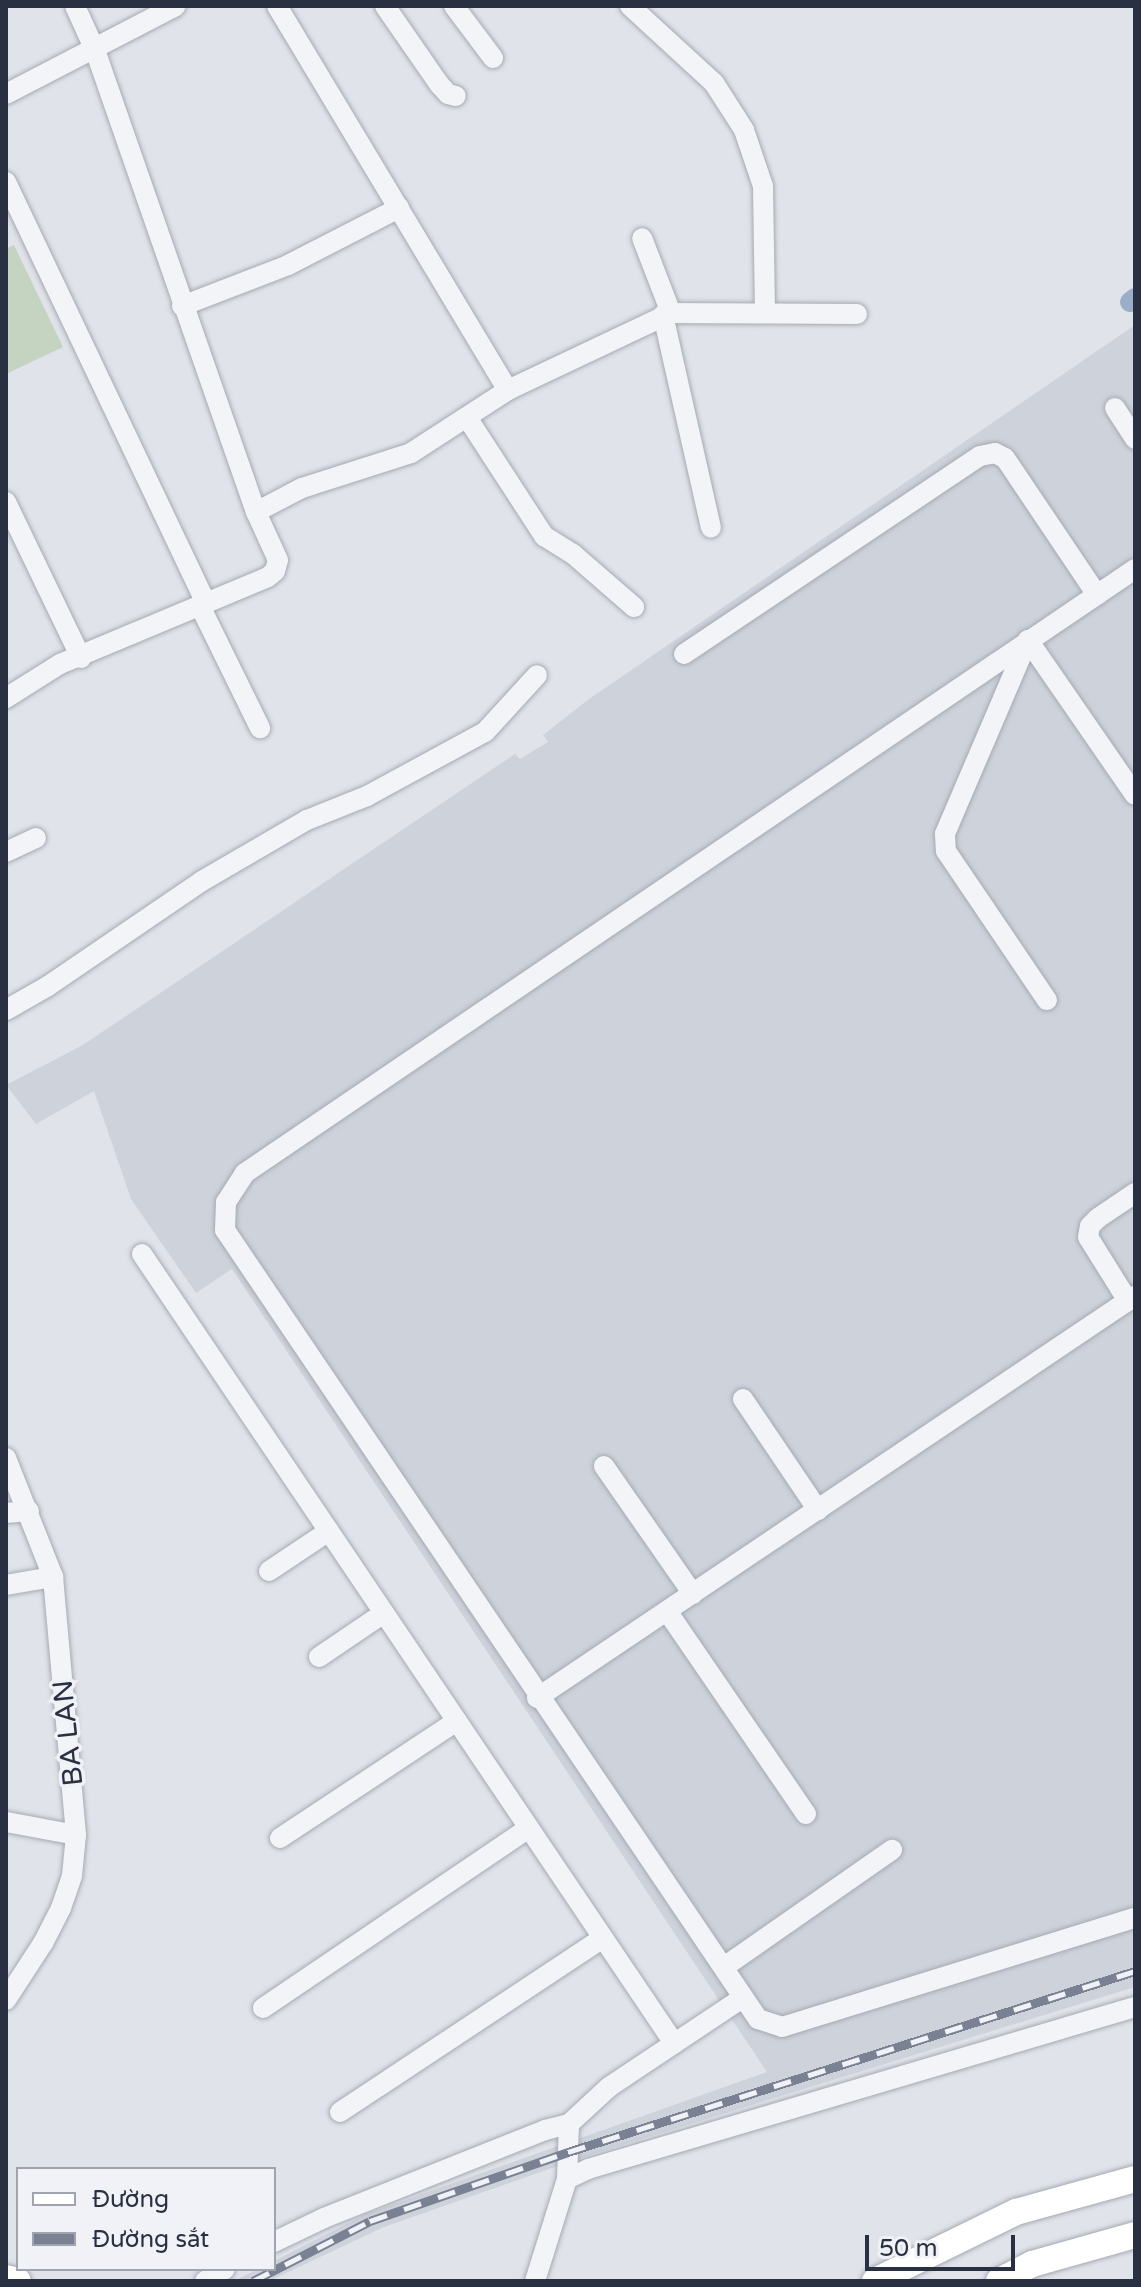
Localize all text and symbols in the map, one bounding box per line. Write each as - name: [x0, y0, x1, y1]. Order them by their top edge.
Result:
- street label: BA LAN: [46, 1678, 90, 1788]
- legend: [16, 2167, 276, 2271]
- text: Đường: [92, 2185, 169, 2214]
- scale bar: [869, 2219, 1019, 2269]
- text: Đường sắt: [92, 2225, 209, 2254]
- text: 50 m: [879, 2234, 937, 2263]

